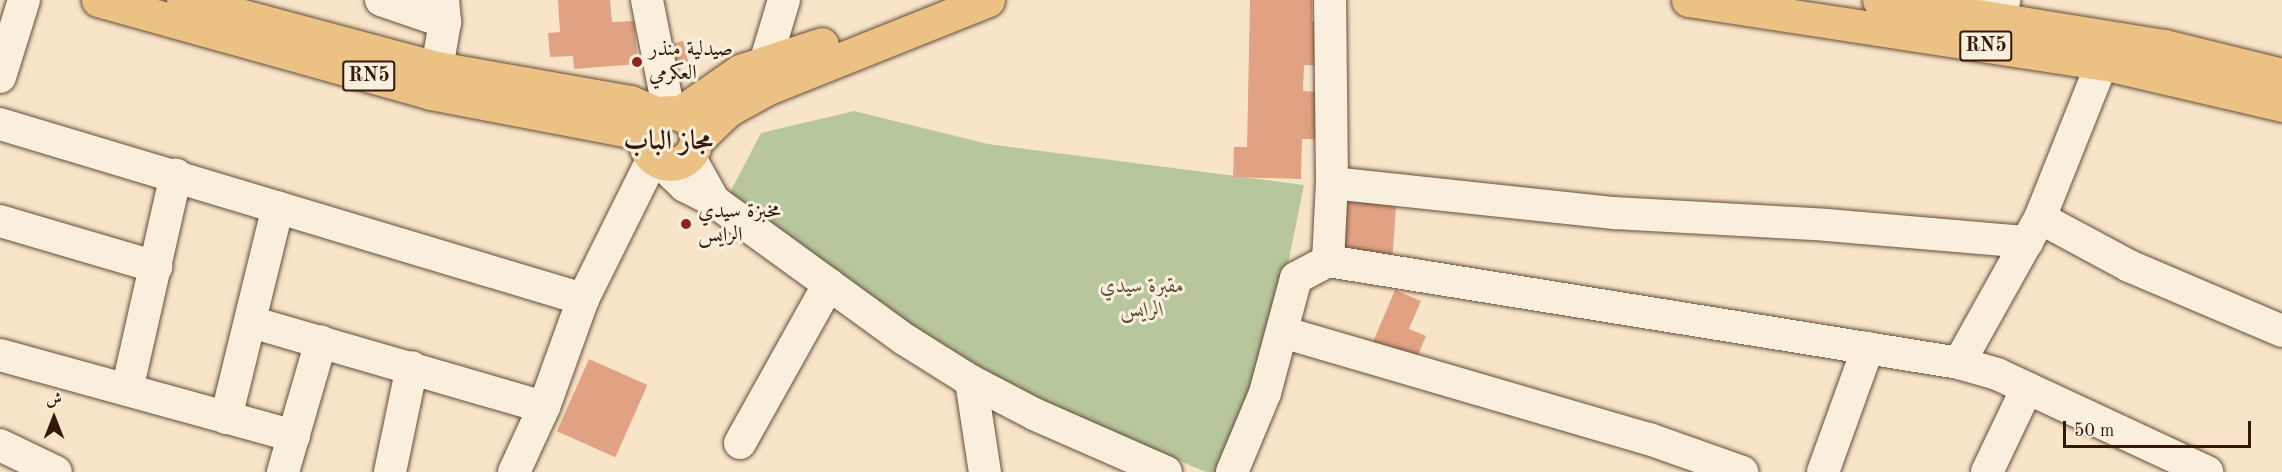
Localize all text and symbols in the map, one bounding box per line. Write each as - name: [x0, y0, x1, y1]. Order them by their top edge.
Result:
- road number: RN5: [1959, 29, 2013, 63]
- place label: صيدلية منذر العكرمي: [649, 37, 733, 87]
- marker: صيدلية منذر العكرمي: [630, 55, 644, 69]
- road number: RN5: [342, 59, 396, 93]
- district label: مجاز الباب: [623, 126, 713, 158]
- place label: مخبزة سيدي الرايس: [698, 199, 781, 249]
- marker: مخبزة سيدي الرايس: [679, 217, 693, 231]
- park label: مقبرة سيدي الرايس: [1100, 274, 1184, 324]
- north arrow: [24, 388, 84, 448]
- text: ش: [46, 392, 62, 408]
- scale bar: [2066, 409, 2254, 447]
- text: 50 m: [2074, 422, 2114, 440]

